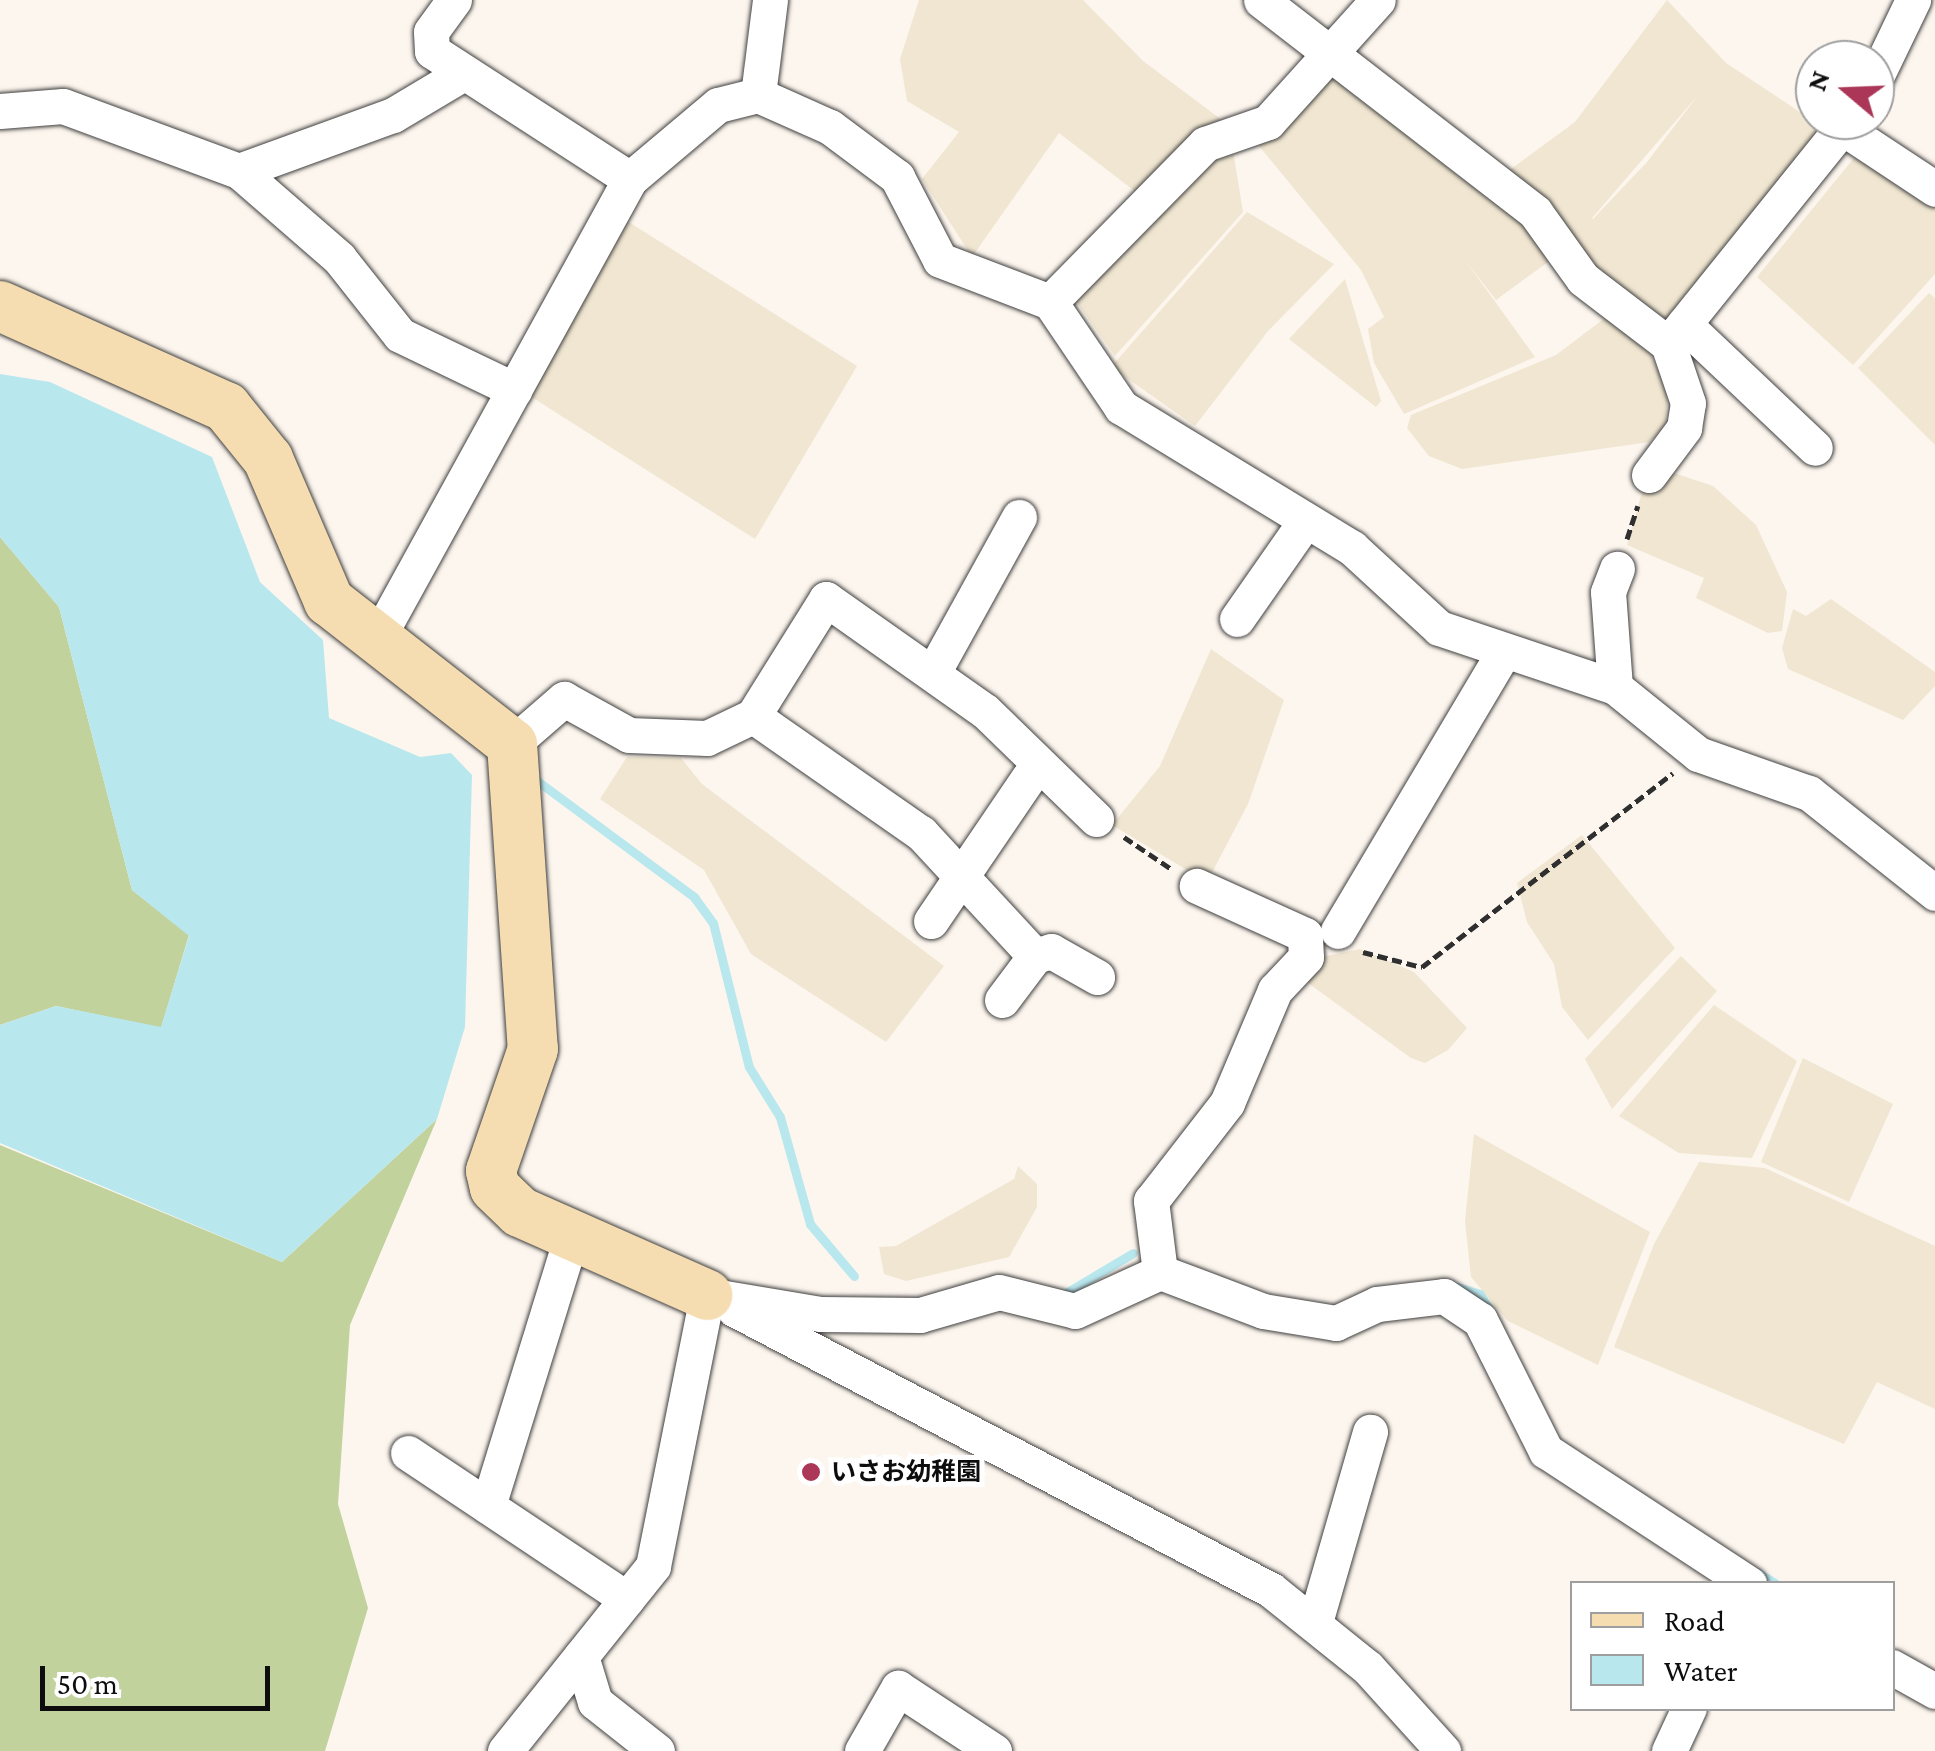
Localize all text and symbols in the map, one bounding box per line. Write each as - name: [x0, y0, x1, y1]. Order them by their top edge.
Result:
- north arrow: [1795, 40, 1895, 140]
- text: N: [1800, 67, 1836, 95]
- place label: いさお幼稚園: [831, 1457, 981, 1487]
- marker: いさお幼稚園: [800, 1461, 822, 1483]
- legend: [1570, 1581, 1895, 1711]
- text: Road: [1664, 1604, 1725, 1637]
- scale bar: [45, 1646, 275, 1708]
- text: Water: [1664, 1654, 1738, 1687]
- text: 50 m: [57, 1667, 118, 1700]

